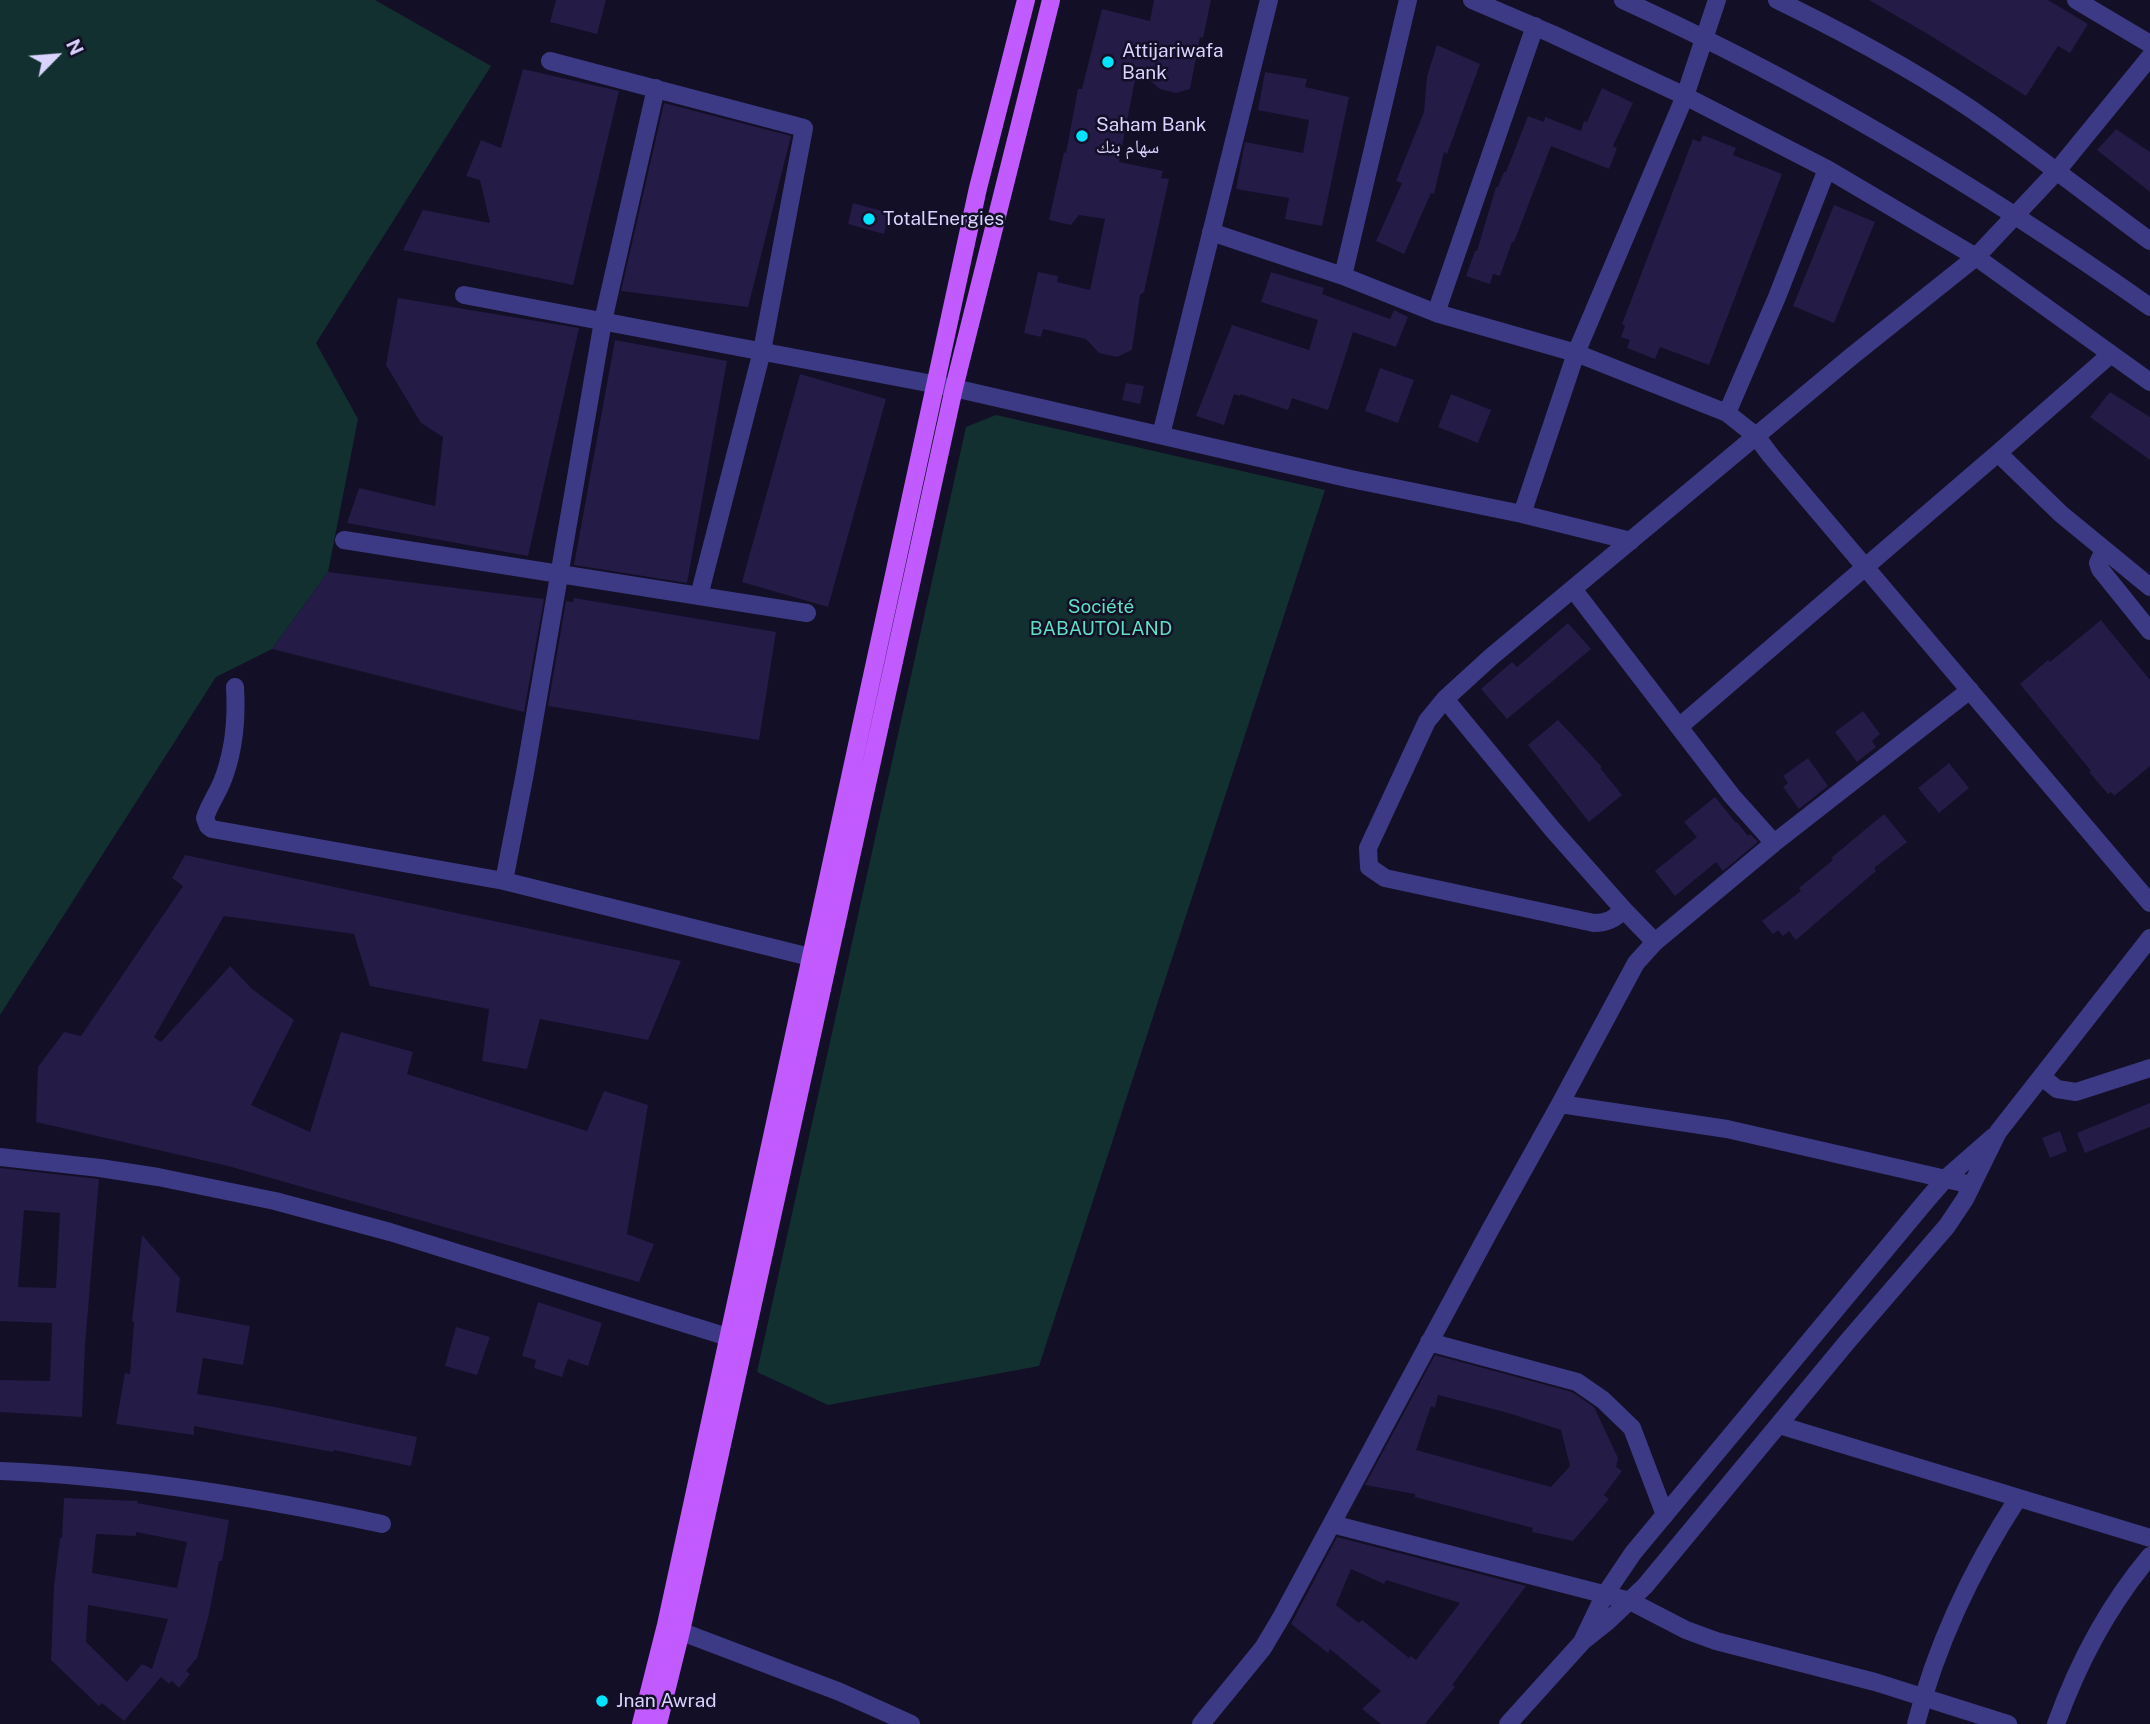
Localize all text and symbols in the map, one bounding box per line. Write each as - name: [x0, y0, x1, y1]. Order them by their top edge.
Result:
- north arrow: [21, 21, 91, 91]
- text: N: [62, 36, 88, 59]
- place label: Attijariwafa Bank: [1122, 40, 1224, 84]
- marker: Attijariwafa Bank: [1100, 54, 1116, 70]
- place label: Saham Bank سهام بنك: [1096, 114, 1207, 158]
- marker: Saham Bank سهام بنك: [1074, 128, 1090, 144]
- place label: TotalEnergies: [883, 208, 1004, 230]
- marker: TotalEnergies: [861, 211, 877, 227]
- park label: Société BABAUTOLAND: [1030, 596, 1172, 640]
- place label: Jnan Awrad: [616, 1690, 716, 1712]
- marker: Jnan Awrad: [594, 1693, 610, 1709]

